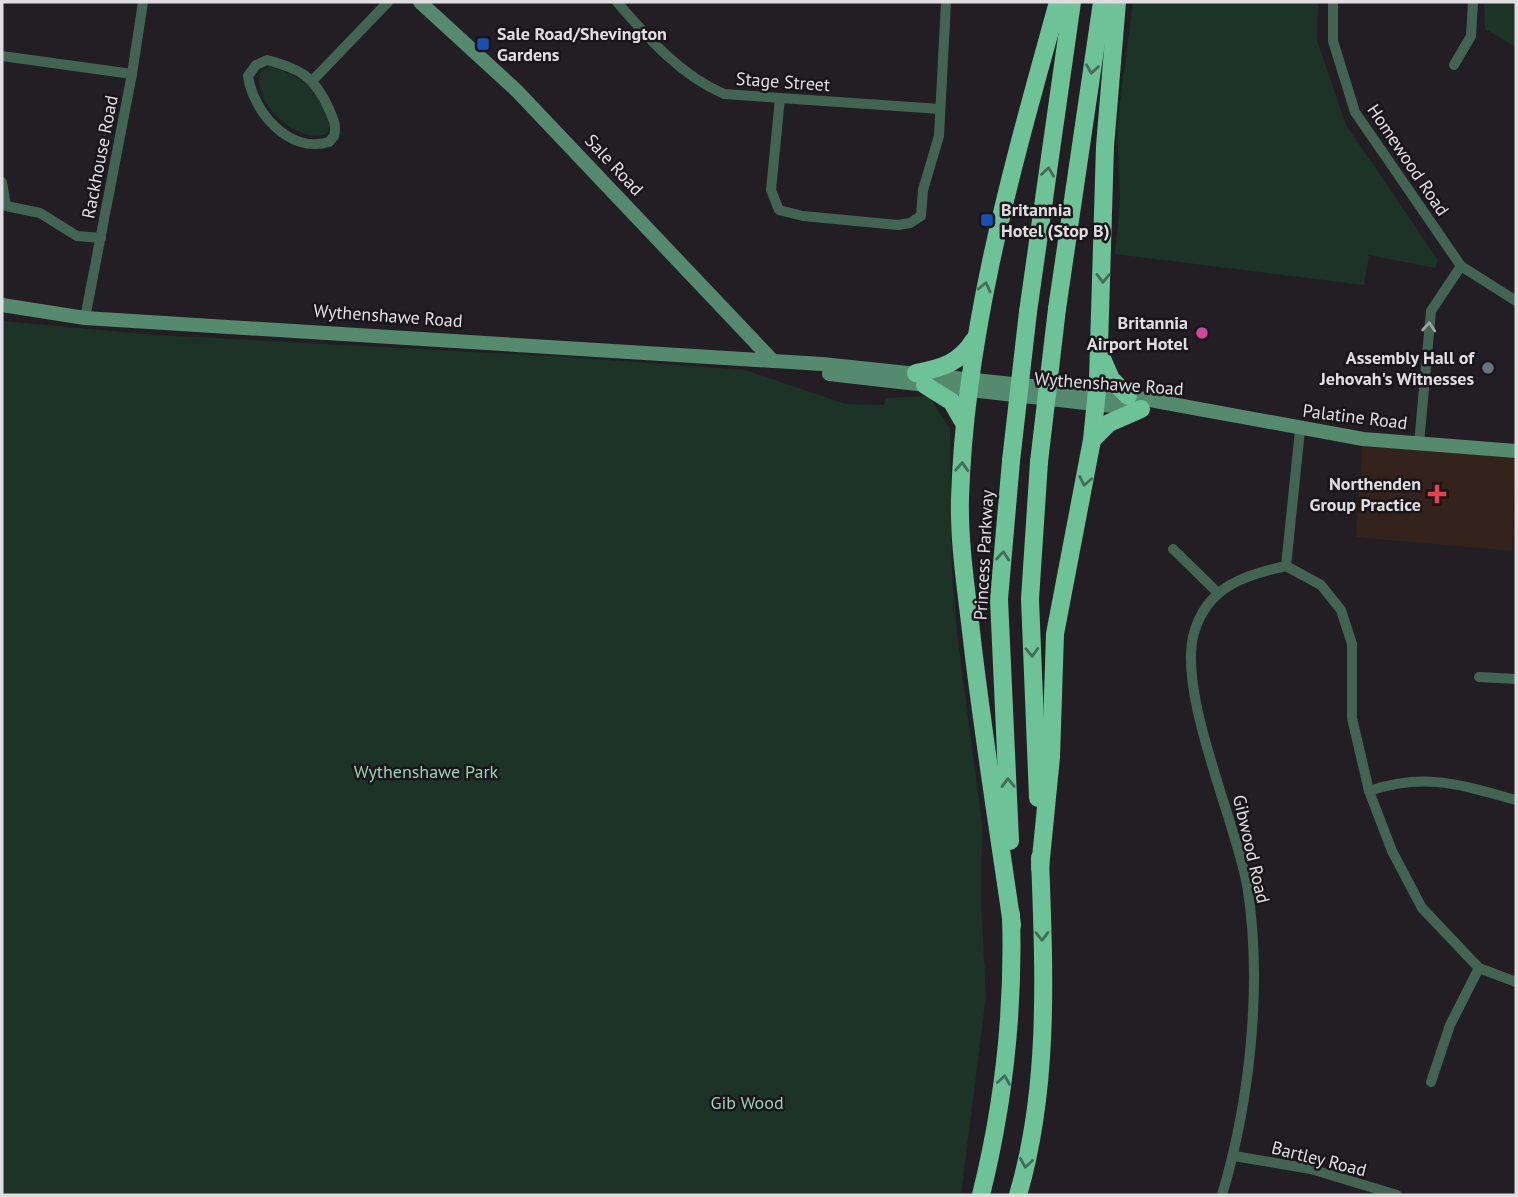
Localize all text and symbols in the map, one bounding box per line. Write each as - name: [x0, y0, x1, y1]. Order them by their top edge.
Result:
- place label: Sale Road/Shevington Gardens: [497, 22, 667, 66]
- marker: Sale Road/Shevington Gardens: [475, 36, 491, 52]
- one-way arrow: [1085, 63, 1100, 75]
- street label: Stage Street: [735, 67, 831, 96]
- street label: Rackhouse Road: [76, 93, 123, 220]
- street label: Homewood Road: [1362, 99, 1454, 220]
- street label: Sale Road: [580, 129, 649, 200]
- one-way arrow: [1040, 166, 1055, 177]
- place label: Britannia Hotel (Stop B): [1001, 198, 1110, 242]
- marker: Britannia Hotel (Stop B): [979, 212, 995, 228]
- one-way arrow: [1095, 273, 1110, 284]
- one-way arrow: [977, 281, 991, 293]
- street label: Wythenshawe Road: [313, 299, 463, 332]
- place label: Britannia Airport Hotel: [1087, 311, 1189, 355]
- one-way arrow: [1421, 322, 1436, 333]
- marker: Britannia Airport Hotel: [1194, 325, 1210, 341]
- place label: Assembly Hall of Jehovah's Witnesses: [1319, 346, 1475, 390]
- marker: Assembly Hall of Jehovah's Witnesses: [1480, 360, 1496, 376]
- street label: Wythenshawe Road: [1034, 367, 1184, 400]
- street label: Palatine Road: [1301, 399, 1409, 434]
- one-way arrow: [954, 461, 969, 472]
- place label: Northenden Group Practice: [1310, 472, 1421, 516]
- one-way arrow: [1078, 475, 1093, 487]
- marker: Northenden Group Practice: [1427, 484, 1447, 504]
- street label: Princess Parkway: [969, 489, 998, 621]
- one-way arrow: [995, 550, 1010, 561]
- one-way arrow: [1024, 647, 1039, 658]
- park label: Wythenshawe Park: [354, 760, 499, 783]
- one-way arrow: [1001, 778, 1016, 789]
- street label: Gibwood Road: [1228, 793, 1275, 905]
- one-way arrow: [1034, 932, 1050, 942]
- one-way arrow: [996, 1074, 1011, 1086]
- park label: Gib Wood: [710, 1091, 784, 1114]
- street label: Bartley Road: [1269, 1136, 1369, 1181]
- one-way arrow: [1019, 1157, 1034, 1169]

